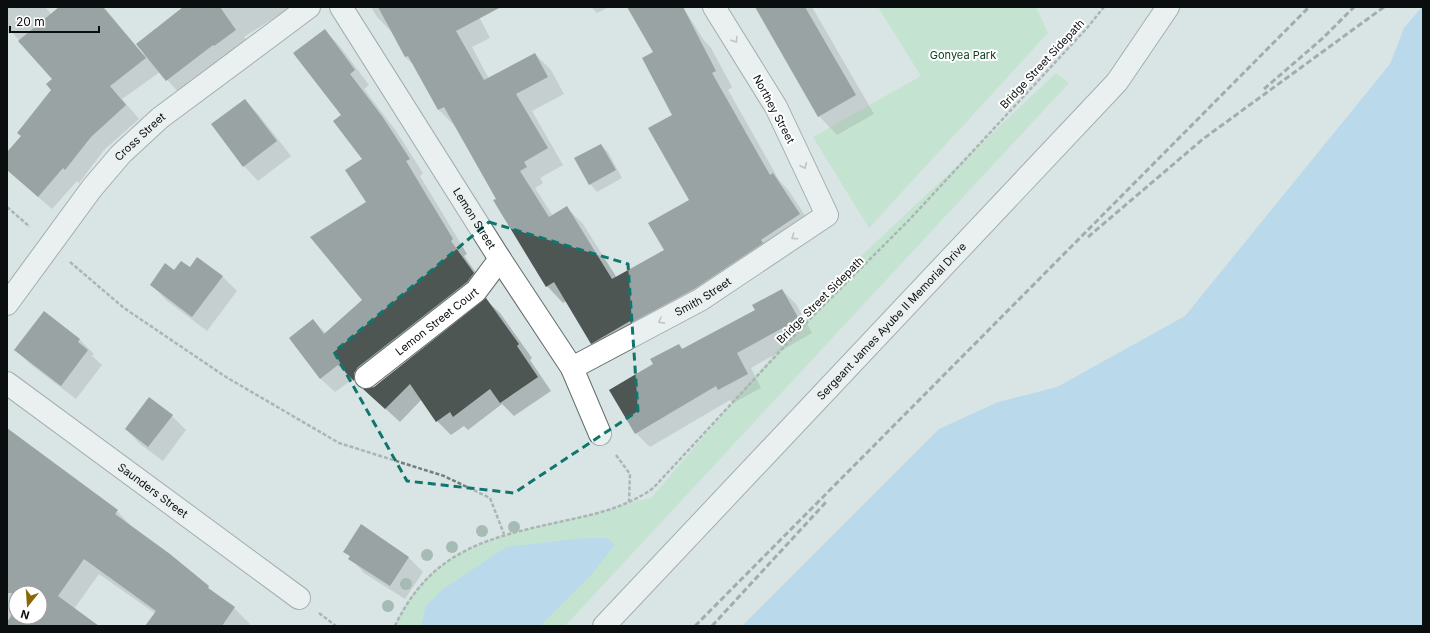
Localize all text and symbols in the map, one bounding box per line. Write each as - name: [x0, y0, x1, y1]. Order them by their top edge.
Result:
- scale bar: [10, 8, 99, 34]
- text: 20 m: [16, 14, 45, 29]
- street label: Bridge Street Sidepath: [997, 16, 1087, 112]
- one-way arrow: [730, 36, 737, 43]
- park label: Gonyea Park: [930, 48, 996, 62]
- street label: Northey Street: [750, 72, 798, 146]
- street label: Cross Street: [111, 109, 168, 164]
- one-way arrow: [799, 162, 807, 170]
- street label: Lemon Street: [450, 185, 499, 252]
- one-way arrow: [792, 232, 799, 239]
- street label: Sergeant James Ayube II Memorial Drive: [814, 239, 969, 403]
- street label: Bridge Street Sidepath: [774, 254, 866, 346]
- street label: Smith Street: [672, 274, 734, 319]
- street label: Lemon Street Court: [392, 284, 482, 358]
- one-way arrow: [657, 316, 665, 323]
- street label: Saunders Street: [115, 460, 191, 521]
- north arrow: [8, 585, 48, 625]
- text: N: [19, 607, 31, 622]

